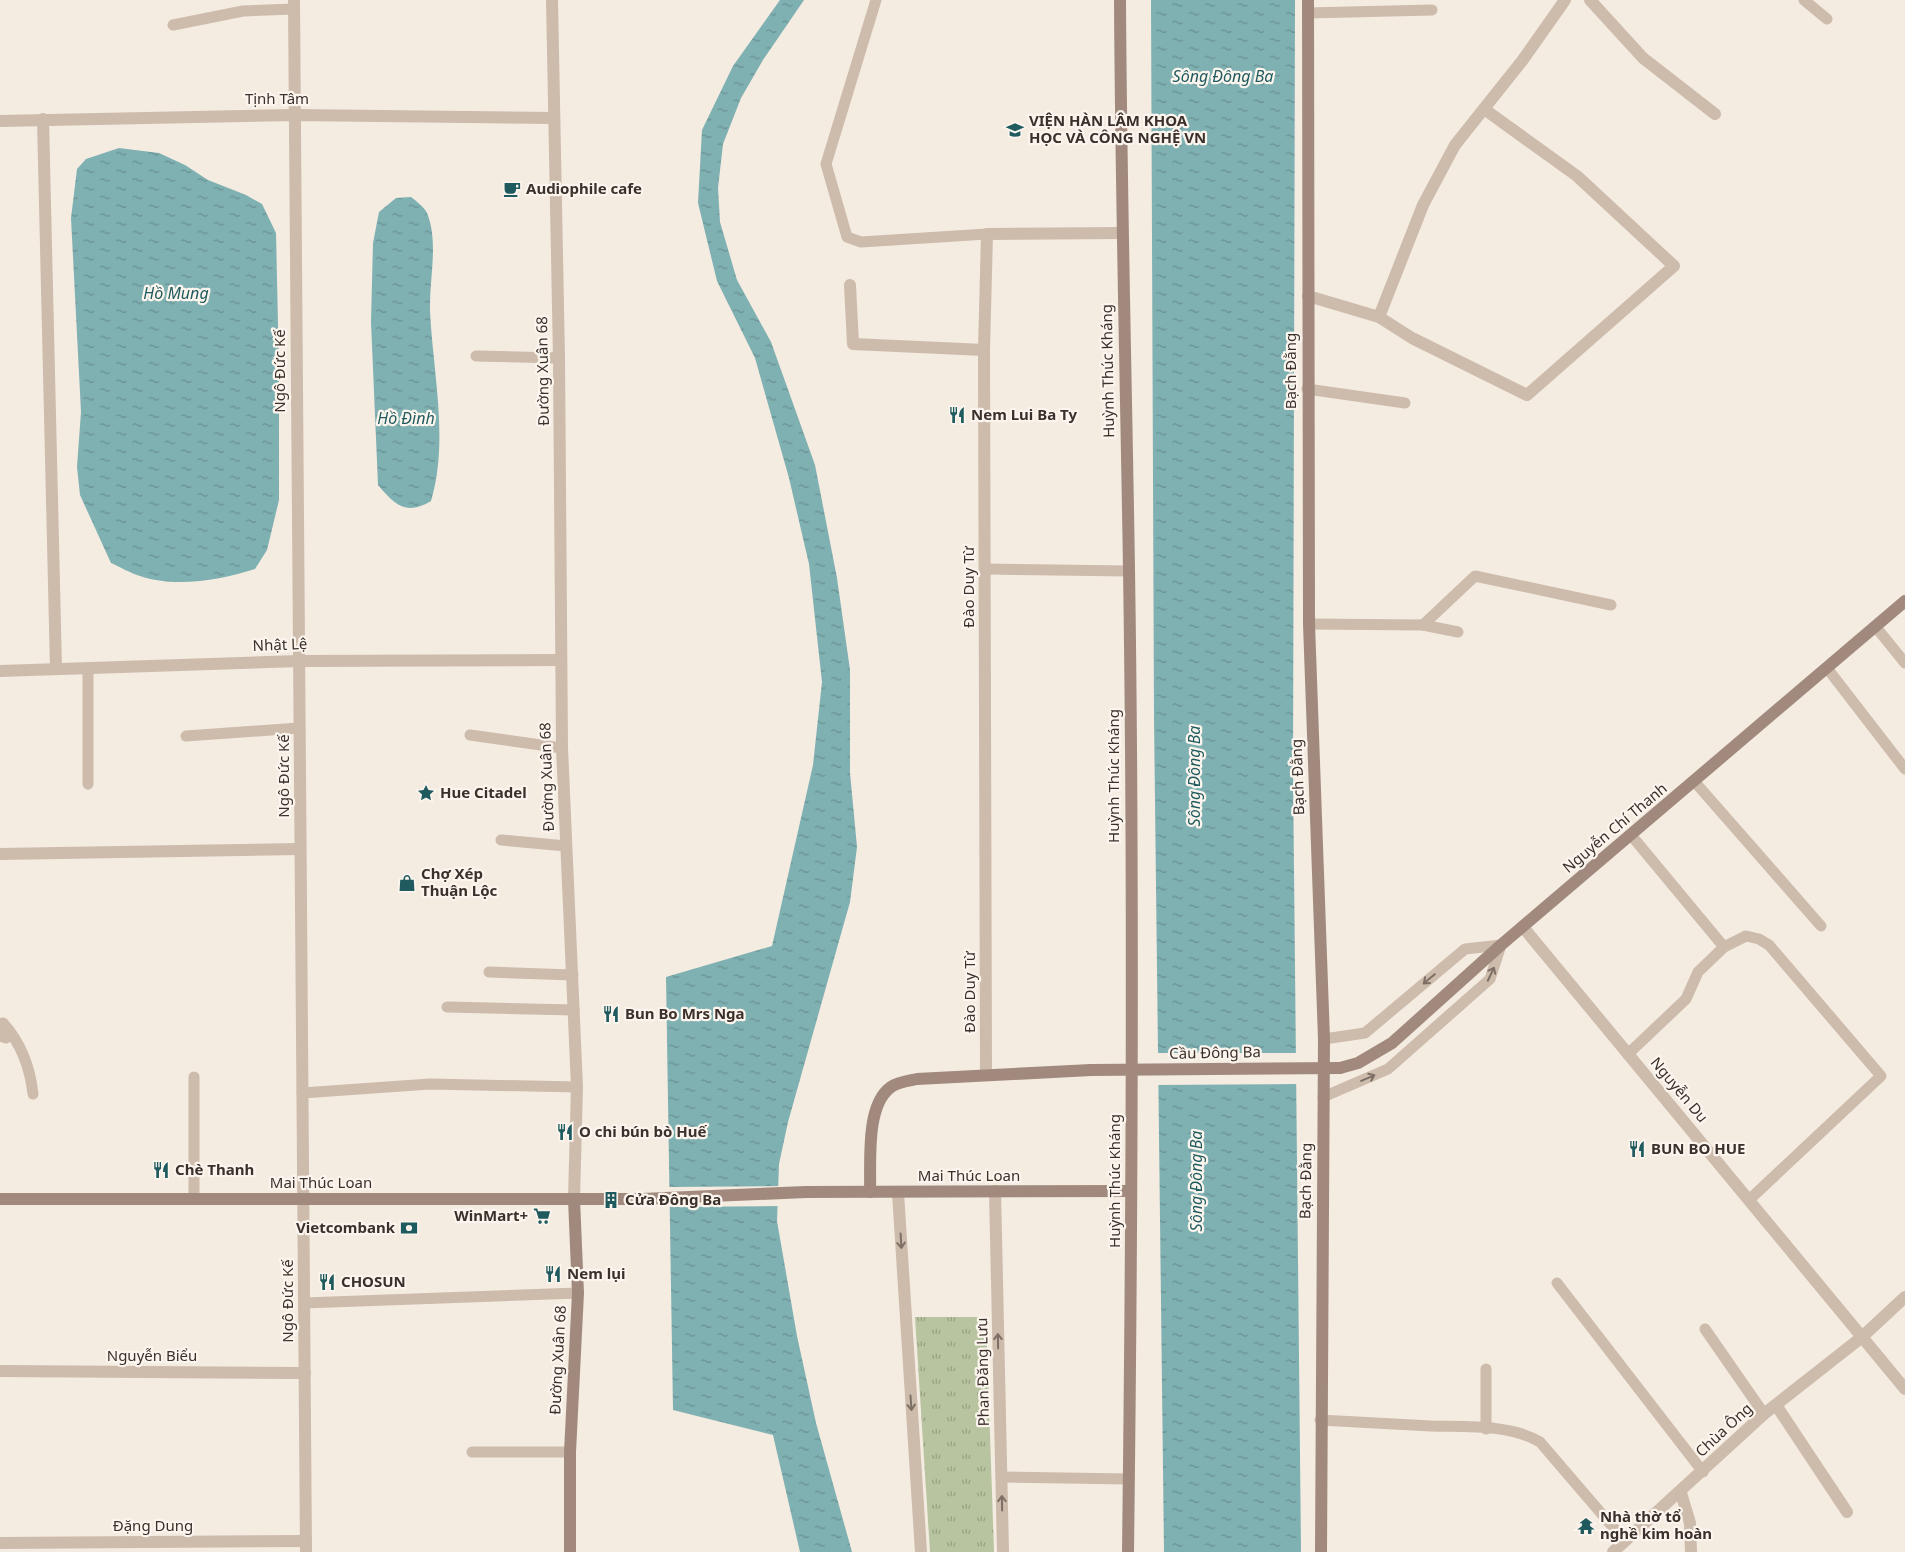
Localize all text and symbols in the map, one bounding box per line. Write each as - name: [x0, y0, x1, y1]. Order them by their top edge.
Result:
- water label: Sông Đông Ba: [1173, 65, 1273, 87]
- street label: Tịnh Tâm: [245, 88, 309, 108]
- place label: VIỆN HÀN LÂM KHOA HỌC VÀ CÔNG NGHỆ VN: [1029, 110, 1206, 147]
- school or university icon: VIỆN HÀN LÂM KHOA HỌC VÀ CÔNG NGHỆ VN: [1005, 120, 1025, 140]
- place label: Audiophile cafe: [526, 178, 642, 198]
- cafe icon: Audiophile cafe: [502, 179, 522, 199]
- water label: Hồ Mung: [143, 282, 209, 304]
- street label: Huỳnh Thúc Kháng: [1096, 304, 1118, 438]
- street label: Đường Xuân 68: [531, 316, 553, 426]
- street label: Ngô Đức Kế: [269, 329, 289, 413]
- street label: Bạch Đằng: [1280, 333, 1300, 409]
- place label: Nem Lui Ba Ty: [971, 404, 1077, 424]
- restaurant icon: Nem Lui Ba Ty: [947, 405, 967, 425]
- water label: Hồ Đình: [377, 407, 435, 429]
- street label: Đào Duy Từ: [958, 545, 978, 628]
- street label: Nhật Lệ: [252, 633, 308, 655]
- street label: Huỳnh Thúc Kháng: [1103, 709, 1123, 843]
- street label: Đường Xuân 68: [534, 722, 558, 832]
- water label: Sông Đông Ba: [1183, 726, 1205, 826]
- street label: Ngô Đức Kế: [273, 734, 293, 818]
- street label: Bạch Đằng: [1286, 739, 1308, 816]
- street label: Nguyễn Chí Thanh: [1558, 778, 1671, 877]
- place label: Hue Citadel: [440, 782, 527, 802]
- place icon: Hue Citadel: [416, 783, 436, 803]
- place label: Chợ Xép Thuận Lộc: [421, 863, 498, 900]
- shop icon: Chợ Xép Thuận Lộc: [397, 873, 417, 893]
- street label: Đào Duy Từ: [959, 950, 979, 1033]
- one-way arrow: [1486, 967, 1496, 982]
- one-way arrow: [1423, 974, 1436, 985]
- place label: Bun Bo Mrs Nga: [625, 1003, 745, 1023]
- restaurant icon: Bun Bo Mrs Nga: [601, 1004, 621, 1024]
- street label: Cầu Đông Ba: [1169, 1041, 1261, 1063]
- street label: Nguyễn Du: [1647, 1053, 1713, 1126]
- one-way arrow: [1360, 1072, 1375, 1082]
- street label: Huỳnh Thúc Kháng: [1104, 1114, 1124, 1248]
- place label: O chi bún bò Huế: [579, 1121, 708, 1141]
- restaurant icon: O chi bún bò Huế: [555, 1122, 575, 1142]
- water label: Sông Đông Ba: [1185, 1131, 1207, 1231]
- place label: BUN BO HUE: [1651, 1138, 1745, 1158]
- restaurant icon: BUN BO HUE: [1627, 1139, 1647, 1159]
- street label: Bạch Đằng: [1294, 1143, 1316, 1219]
- place label: Chè Thanh: [175, 1159, 254, 1179]
- restaurant icon: Chè Thanh: [151, 1160, 171, 1180]
- street label: Mai Thúc Loan: [918, 1165, 1020, 1185]
- street label: Mai Thúc Loan: [270, 1172, 372, 1192]
- place label: Cửa Đông Ba: [625, 1189, 721, 1209]
- building icon: Cửa Đông Ba: [601, 1190, 621, 1210]
- place label: WinMart+: [454, 1205, 528, 1225]
- supermarket icon: WinMart+: [532, 1206, 552, 1226]
- place label: Vietcombank: [296, 1217, 396, 1237]
- bank icon: Vietcombank: [399, 1218, 419, 1238]
- one-way arrow: [896, 1233, 905, 1249]
- street label: Ngô Đức Kế: [277, 1259, 297, 1343]
- place label: Nem lụi: [567, 1263, 625, 1283]
- restaurant icon: Nem lụi: [543, 1264, 563, 1284]
- place label: CHOSUN: [341, 1271, 406, 1291]
- restaurant icon: CHOSUN: [317, 1272, 337, 1292]
- street label: Đường Xuân 68: [544, 1305, 570, 1415]
- street label: Phan Đăng Lưu: [971, 1317, 993, 1427]
- one-way arrow: [993, 1333, 1003, 1350]
- street label: Nguyễn Biểu: [107, 1345, 197, 1365]
- one-way arrow: [906, 1395, 915, 1411]
- street label: Chùa Ông: [1691, 1398, 1756, 1461]
- one-way arrow: [997, 1496, 1007, 1512]
- place label: Nhà thờ tổ nghề kim hoàn: [1600, 1506, 1712, 1543]
- street label: Đặng Dung: [113, 1515, 193, 1535]
- temple icon: Nhà thờ tổ nghề kim hoàn: [1576, 1516, 1596, 1536]

